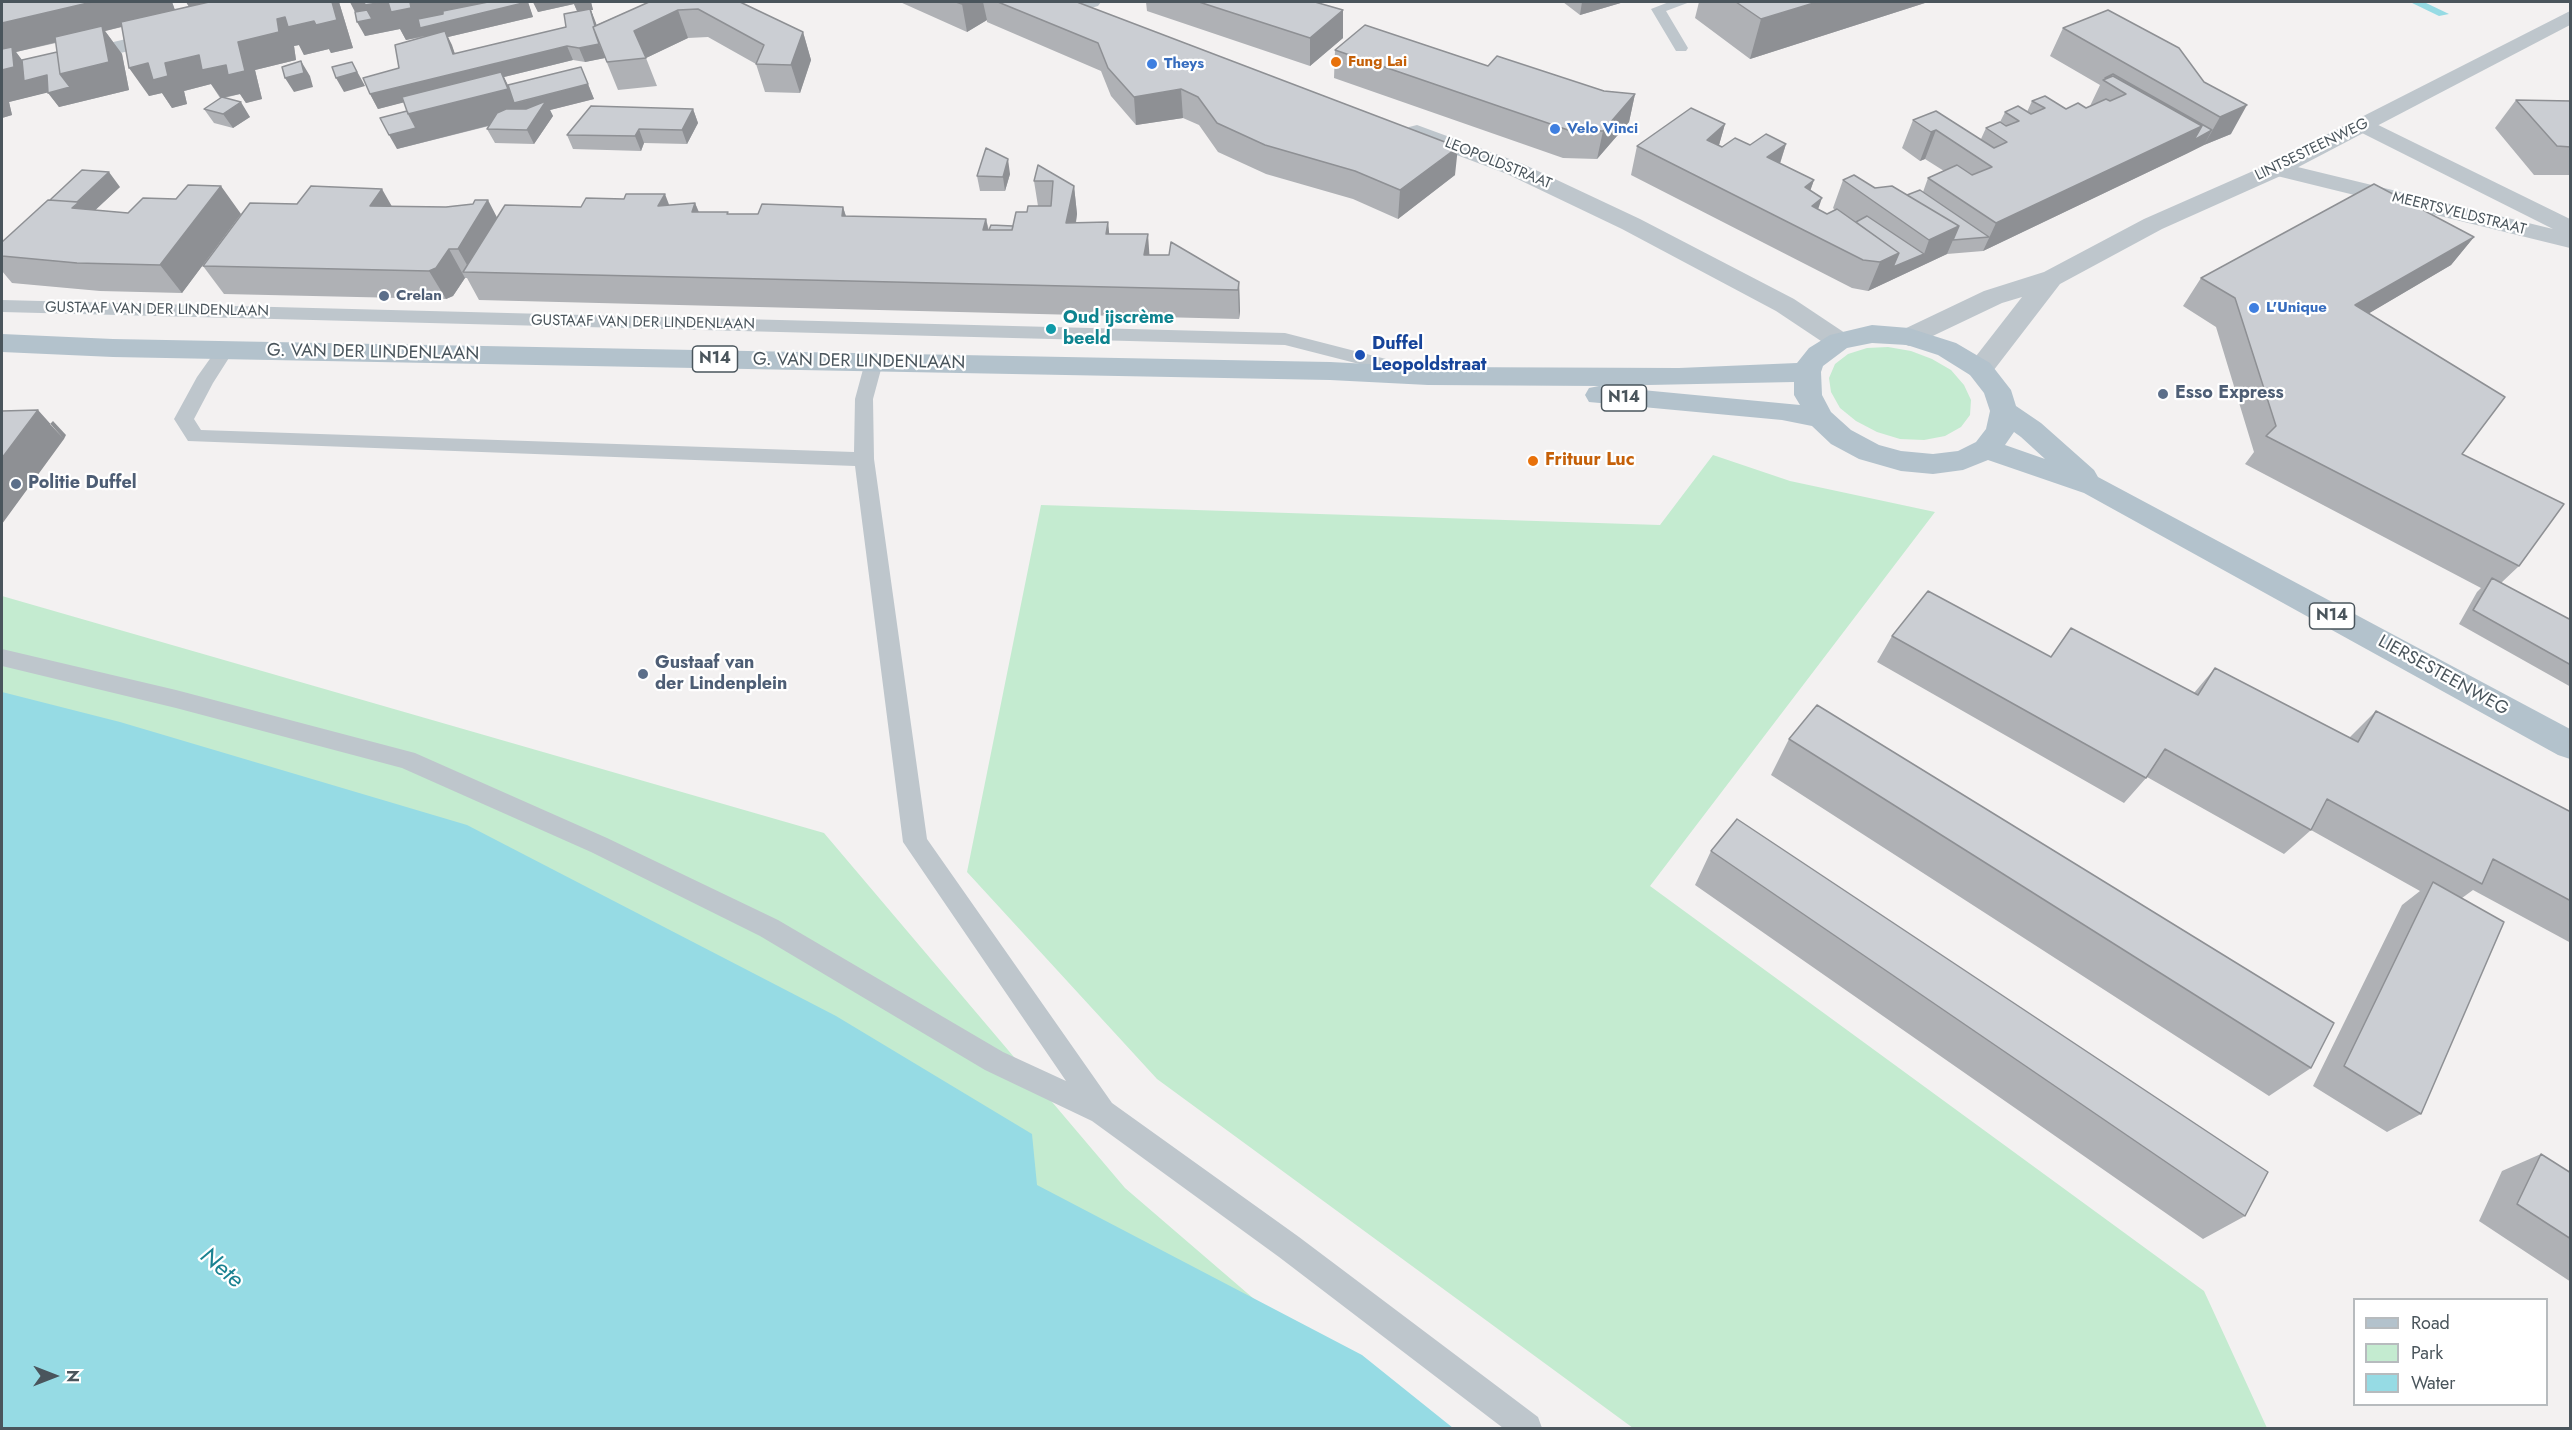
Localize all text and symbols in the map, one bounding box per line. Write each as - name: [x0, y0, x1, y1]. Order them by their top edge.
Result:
- place label: Fung Lai: [1348, 53, 1407, 71]
- place label: Theys: [1164, 55, 1204, 73]
- marker: Fung Lai: [1329, 55, 1343, 69]
- marker: Theys: [1145, 57, 1159, 71]
- street label: LINTSESTEENWEG: [2253, 115, 2371, 185]
- place label: Velo Vinci: [1567, 120, 1638, 138]
- marker: Velo Vinci: [1548, 122, 1562, 136]
- street label: LEOPOLDSTRAAT: [1442, 134, 1554, 194]
- street label: MEERTSVELDSTRAAT: [2390, 189, 2528, 239]
- place label: Crelan: [396, 287, 442, 305]
- marker: Crelan: [377, 289, 391, 303]
- street label: GUSTAAF VAN DER LINDENLAAN: [45, 299, 269, 321]
- place label: L'Unique: [2266, 299, 2327, 317]
- marker: L'Unique: [2247, 301, 2261, 315]
- place label: Oud ijscrème beeld: [1063, 308, 1174, 350]
- street label: GUSTAAF VAN DER LINDENLAAN: [531, 312, 755, 334]
- marker: Oud ijscrème beeld: [1044, 322, 1058, 336]
- place label: Duffel Leopoldstraat: [1372, 334, 1487, 376]
- street label: G. VAN DER LINDENLAAN: [267, 340, 479, 366]
- road number: N14: [692, 346, 738, 372]
- marker: Duffel Leopoldstraat: [1353, 348, 1367, 362]
- street label: G. VAN DER LINDENLAAN: [753, 349, 965, 375]
- place label: Esso Express: [2175, 383, 2284, 405]
- road number: N14: [1602, 385, 1646, 411]
- marker: Esso Express: [2156, 387, 2170, 401]
- place label: Frituur Luc: [1545, 450, 1635, 472]
- marker: Frituur Luc: [1526, 454, 1540, 468]
- place label: Politie Duffel: [28, 473, 137, 495]
- marker: Politie Duffel: [9, 477, 23, 491]
- road number: N14: [2310, 603, 2354, 629]
- street label: LIERSESTEENWEG: [2374, 631, 2512, 721]
- place label: Gustaaf van der Lindenplein: [655, 653, 787, 696]
- marker: Gustaaf van der Lindenplein: [636, 667, 650, 681]
- water label: Nete: [193, 1243, 249, 1295]
- legend: [2353, 1298, 2548, 1406]
- text: Road: [2411, 1310, 2450, 1336]
- text: Park: [2411, 1340, 2443, 1366]
- north arrow: [24, 1346, 84, 1406]
- text: N: [61, 1370, 84, 1382]
- text: Water: [2411, 1370, 2455, 1396]

